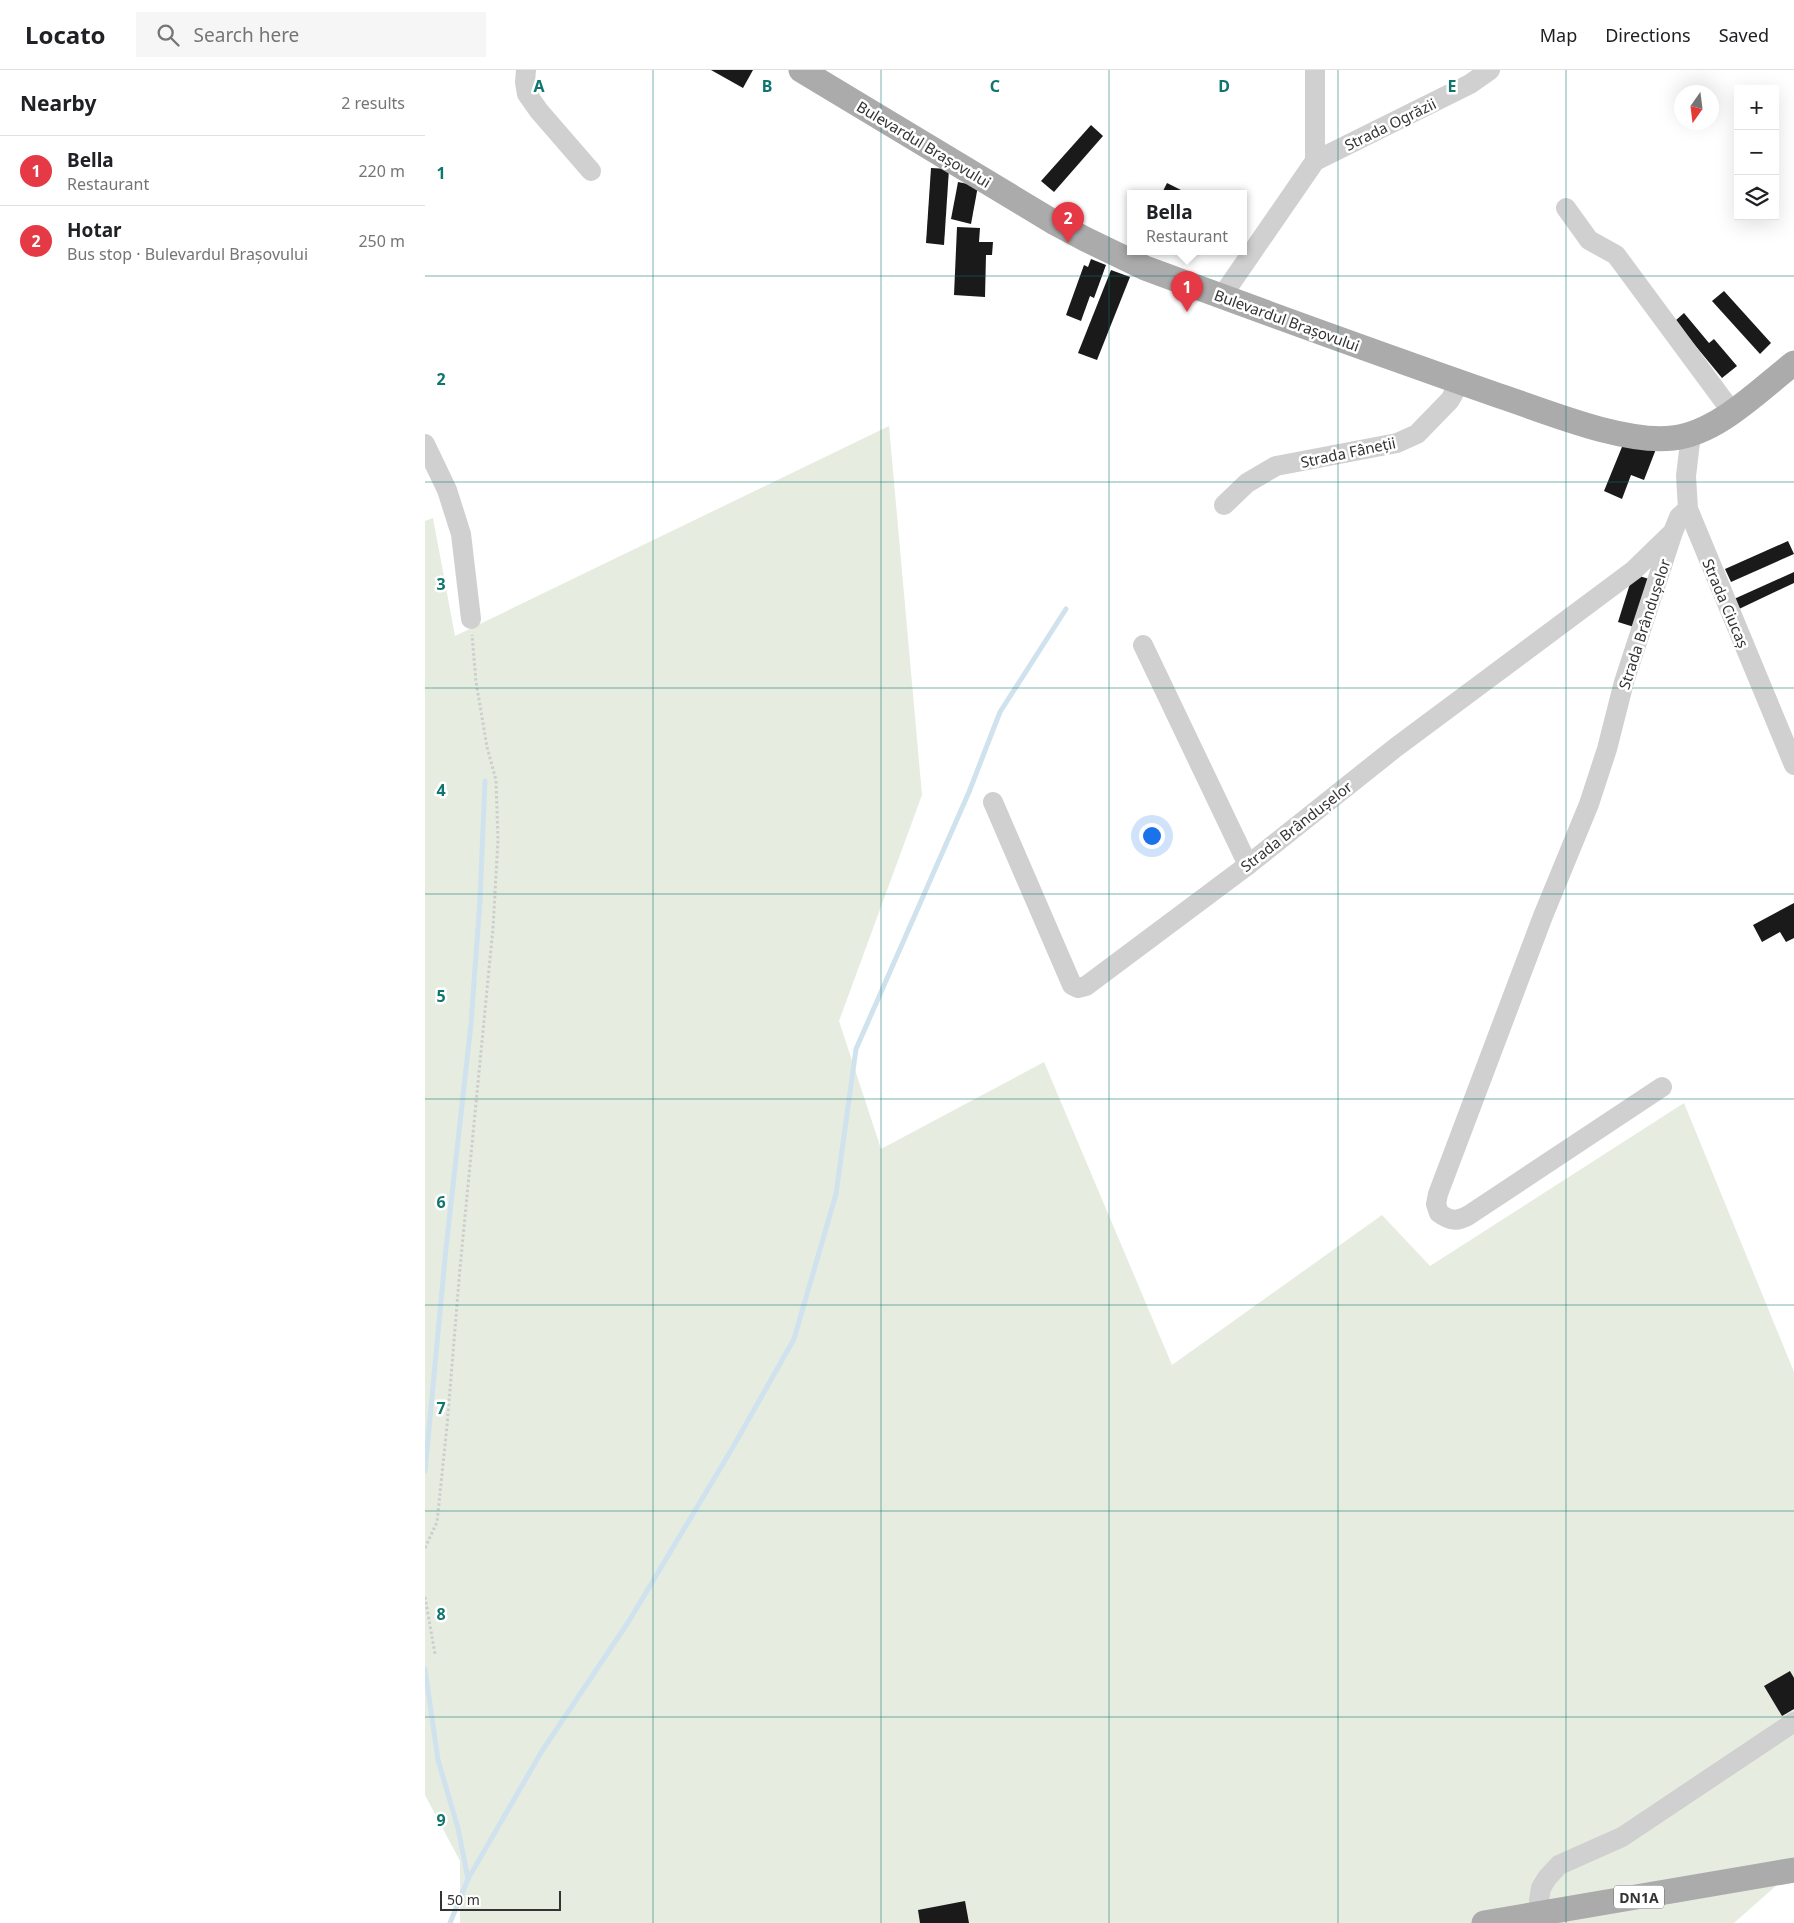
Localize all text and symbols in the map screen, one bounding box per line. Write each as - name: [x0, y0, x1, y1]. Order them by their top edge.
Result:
- search box: [136, 12, 486, 57]
- text: Locato: [25, 18, 106, 51]
- icon: search: [154, 21, 182, 49]
- text: Search here: [194, 22, 299, 48]
- text: Map: [1540, 23, 1577, 47]
- text: Directions: [1605, 23, 1691, 47]
- text: Saved: [1719, 23, 1769, 47]
- text: A: [533, 75, 545, 97]
- text: B: [762, 75, 772, 97]
- text: C: [990, 75, 1000, 97]
- text: D: [1218, 75, 1230, 97]
- text: E: [1448, 75, 1457, 97]
- north arrow: [1674, 85, 1719, 130]
- map controls: [1734, 85, 1779, 220]
- button: +: [1734, 85, 1779, 130]
- text: Nearby: [20, 89, 96, 117]
- text: 2 results: [341, 92, 405, 114]
- street label: Strada Ogrăzii: [1341, 93, 1439, 155]
- street label: Bulevardul Brașovului: [853, 96, 995, 192]
- button: −: [1734, 130, 1779, 175]
- text: Bella: [67, 147, 114, 173]
- text: 1: [31, 160, 41, 182]
- text: 220 m: [358, 160, 405, 182]
- text: 1: [436, 162, 446, 184]
- text: Restaurant: [67, 173, 149, 195]
- button: layers: [1734, 175, 1779, 220]
- popup: [1127, 190, 1247, 255]
- text: Bella: [1146, 199, 1193, 225]
- pin: 2: [1052, 202, 1084, 243]
- text: Hotar: [67, 217, 122, 243]
- text: Restaurant: [1146, 225, 1228, 247]
- text: 2: [31, 230, 41, 252]
- text: 250 m: [358, 230, 405, 252]
- text: Bus stop · Bulevardul Brașovului: [67, 243, 308, 265]
- pin: 1: [1171, 271, 1203, 312]
- street label: Bulevardul Brașovului: [1212, 284, 1362, 356]
- text: 2: [436, 368, 446, 390]
- street label: Strada Fâneții: [1299, 432, 1397, 472]
- street label: Strada Ciucaș: [1698, 555, 1754, 651]
- street label: Strada Brândușelor: [1613, 556, 1675, 692]
- text: 3: [436, 573, 446, 595]
- street label: Strada Brândușelor: [1236, 776, 1356, 876]
- text: 4: [436, 779, 446, 801]
- your location: [1139, 823, 1165, 849]
- text: 5: [436, 985, 446, 1007]
- text: 6: [436, 1191, 446, 1213]
- text: 7: [436, 1397, 446, 1419]
- text: 8: [436, 1603, 446, 1625]
- text: 9: [436, 1809, 446, 1831]
- road number: DN1A: [1614, 1885, 1664, 1908]
- scale bar: [440, 1888, 561, 1911]
- text: 50 m: [447, 1890, 480, 1909]

